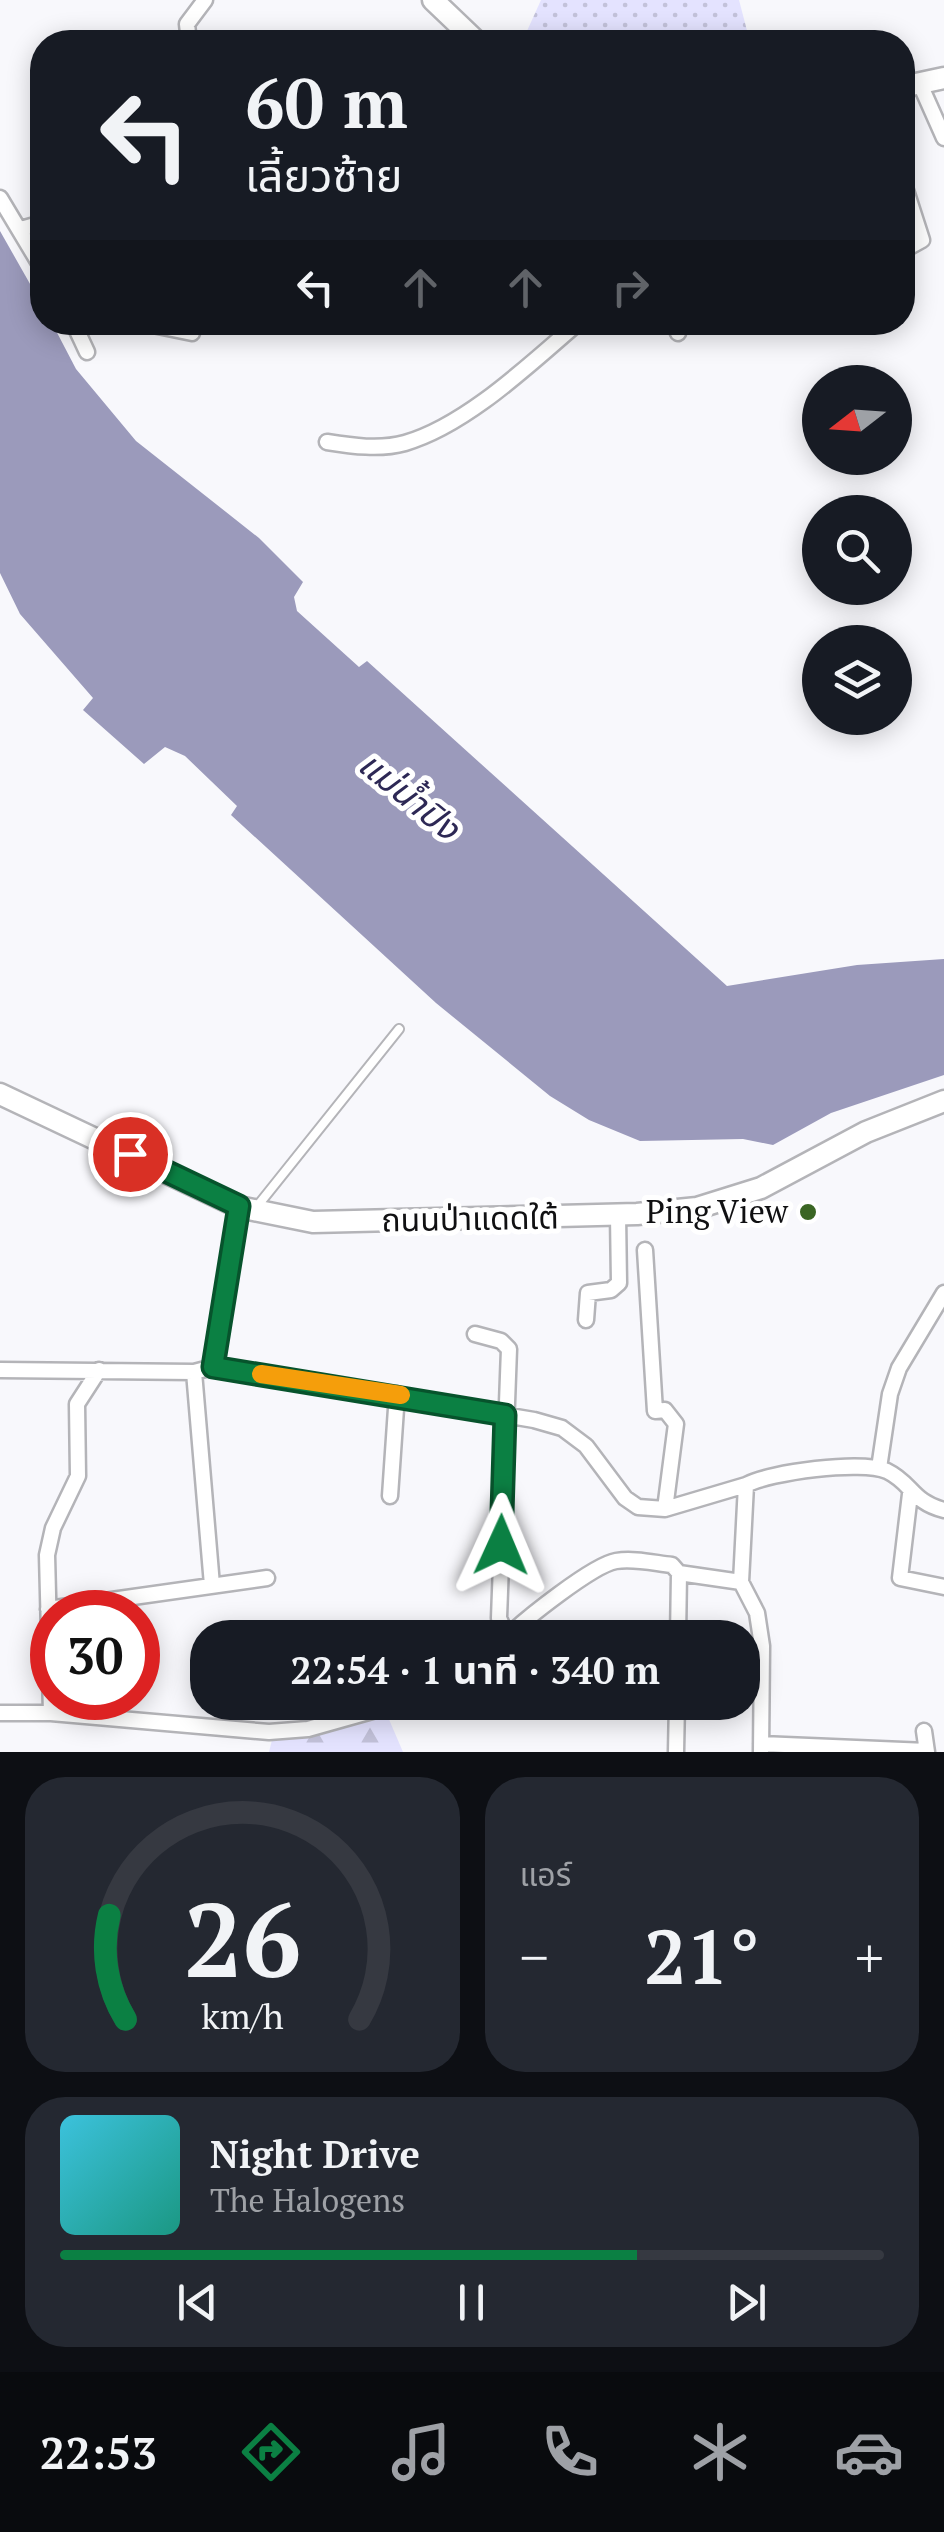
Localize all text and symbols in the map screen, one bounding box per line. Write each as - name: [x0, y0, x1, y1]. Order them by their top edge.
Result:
- text: 60 m: [245, 55, 408, 148]
- icon: left: [80, 70, 210, 200]
- text: เลี้ยวซ้าย: [245, 145, 402, 205]
- icon: left: [288, 260, 343, 315]
- icon: ahead: [393, 260, 448, 315]
- icon: ahead: [498, 260, 553, 315]
- icon: right: [603, 260, 658, 315]
- north arrow: [802, 365, 912, 475]
- map controls: [802, 365, 912, 735]
- button: search: [802, 495, 912, 605]
- button: layers: [802, 625, 912, 735]
- water label: แม่น้ำปิง: [350, 741, 471, 851]
- pin: [88, 1112, 173, 1197]
- icon: arrive: [103, 1127, 158, 1182]
- place label: Ping View: [646, 1190, 789, 1232]
- street label: ถนนป่าแดดใต้: [381, 1195, 559, 1241]
- marker: Ping View: [797, 1201, 819, 1223]
- position arrow: [449, 1493, 553, 1597]
- speed limit sign: 30: [30, 1590, 160, 1720]
- text: 22:54 · 1 นาที · 340 m: [290, 1645, 660, 1695]
- text: แอร์: [520, 1853, 571, 1895]
- text: 26: [183, 1869, 301, 2007]
- text: 21°: [644, 1906, 760, 2005]
- text: −: [520, 1920, 549, 1993]
- text: +: [855, 1920, 884, 1993]
- text: km/h: [201, 1992, 284, 2039]
- text: Night Drive: [210, 2129, 420, 2179]
- text: The Halogens: [210, 2179, 405, 2221]
- icon: previous: [170, 2275, 225, 2330]
- icon: pause: [444, 2275, 499, 2330]
- icon: next: [719, 2275, 774, 2330]
- icon: directions: [236, 2417, 306, 2487]
- icon: music: [386, 2417, 456, 2487]
- icon: phone: [535, 2417, 605, 2487]
- icon: climate: [685, 2417, 755, 2487]
- icon: car: [834, 2417, 904, 2487]
- text: 22:53: [40, 2422, 157, 2482]

